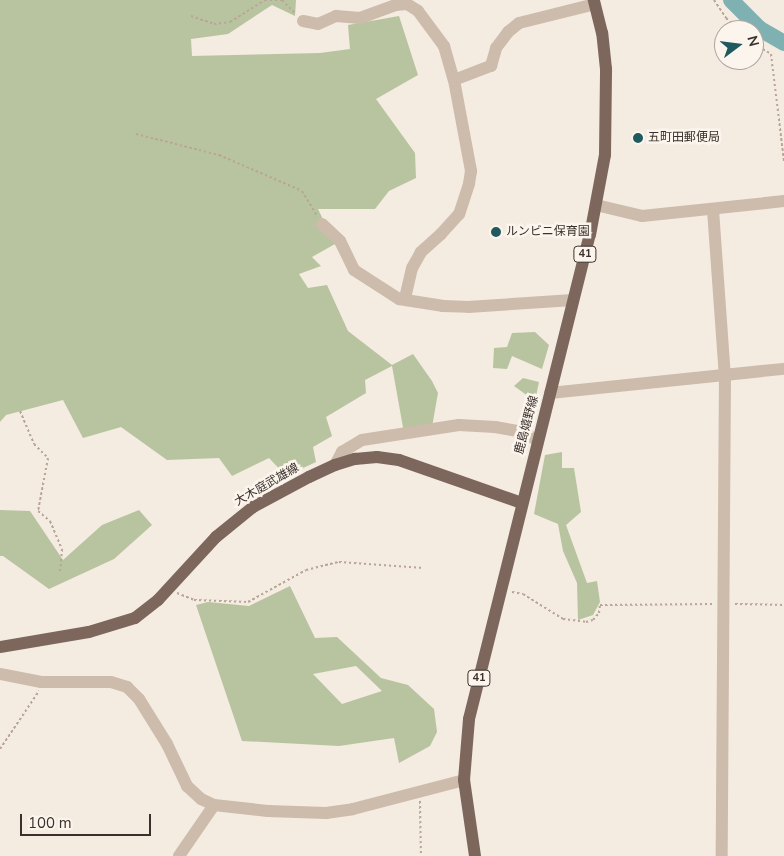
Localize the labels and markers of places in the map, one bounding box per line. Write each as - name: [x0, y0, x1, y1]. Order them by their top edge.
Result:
- place label: 五町田郵便局: [648, 131, 720, 145]
- marker: 五町田郵便局: [632, 132, 644, 144]
- place label: ルンビニ保育園: [506, 225, 590, 239]
- marker: ルンビニ保育園: [490, 226, 502, 238]

